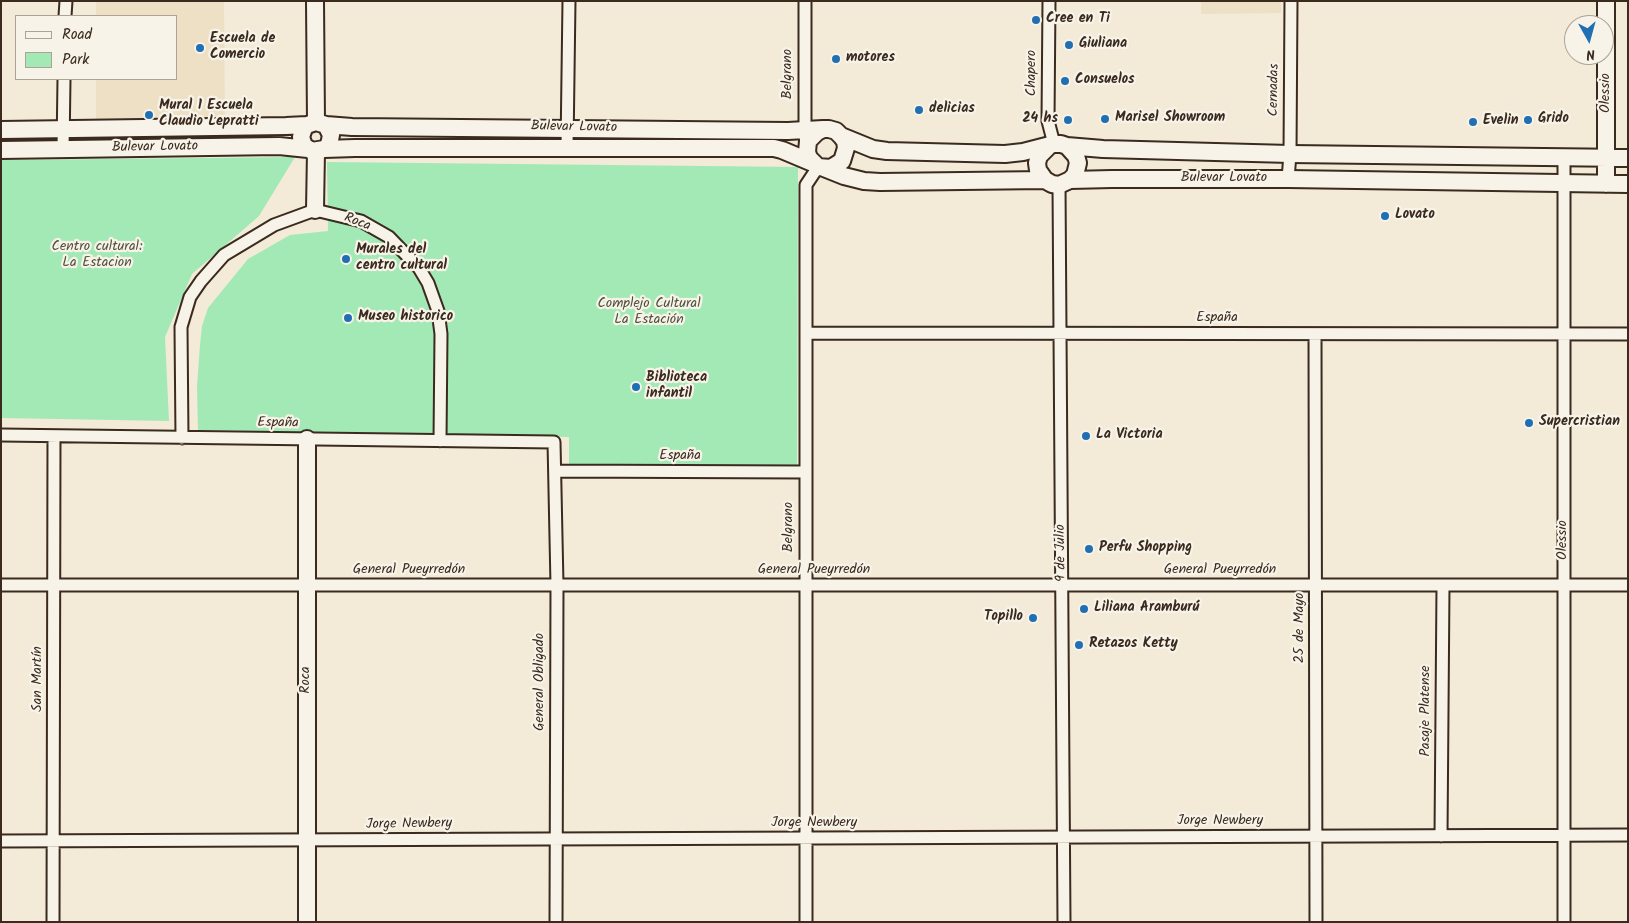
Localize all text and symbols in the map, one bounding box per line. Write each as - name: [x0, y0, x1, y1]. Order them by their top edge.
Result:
- place label: Cree en Ti: [1046, 12, 1110, 28]
- marker: Cree en Ti: [1030, 14, 1042, 26]
- legend: [15, 15, 178, 80]
- north arrow: [1564, 15, 1614, 65]
- text: Road: [62, 23, 92, 47]
- place label: Escuela de Comercio: [210, 32, 275, 64]
- place label: Giuliana: [1079, 37, 1127, 53]
- marker: Giuliana: [1063, 39, 1075, 51]
- marker: Escuela de Comercio: [194, 42, 206, 54]
- text: N: [1585, 42, 1596, 65]
- text: Park: [62, 48, 89, 72]
- street label: Belgrano: [781, 49, 797, 99]
- street label: Chapero: [1025, 50, 1041, 96]
- place label: motores: [846, 51, 895, 67]
- marker: motores: [830, 53, 842, 65]
- street label: Cernadas: [1266, 63, 1284, 117]
- place label: Consuelos: [1075, 73, 1135, 89]
- street label: Olessio: [1599, 73, 1615, 113]
- marker: Consuelos: [1059, 75, 1071, 87]
- place label: Mural 1 Escuela Claudio Lepratti: [159, 99, 259, 132]
- place label: delicias: [929, 102, 975, 118]
- marker: delicias: [913, 104, 925, 116]
- marker: Mural 1 Escuela Claudio Lepratti: [143, 109, 155, 121]
- place label: Marisel Showroom: [1115, 111, 1225, 127]
- place label: 24 hs: [1022, 112, 1058, 128]
- place label: Grido: [1538, 112, 1569, 128]
- marker: Marisel Showroom: [1099, 113, 1111, 125]
- marker: 24 hs: [1062, 114, 1074, 126]
- place label: Evelin: [1483, 114, 1519, 130]
- marker: Grido: [1522, 114, 1534, 126]
- marker: Evelin: [1467, 116, 1479, 128]
- street label: Bulevar Lovato: [531, 119, 617, 137]
- street label: Bulevar Lovato: [112, 139, 198, 157]
- street label: Bulevar Lovato: [1181, 171, 1267, 187]
- place label: Lovato: [1395, 208, 1435, 224]
- street label: Roca: [341, 210, 373, 236]
- marker: Lovato: [1379, 210, 1391, 222]
- park label: Centro cultural: La Estacion: [52, 240, 142, 272]
- place label: Murales del centro cultural: [356, 243, 447, 276]
- marker: Murales del centro cultural: [340, 253, 352, 265]
- park label: Complejo Cultural La Estación: [597, 297, 701, 330]
- place label: Museo historico: [358, 310, 453, 326]
- street label: España: [1196, 311, 1238, 327]
- marker: Museo historico: [342, 312, 354, 324]
- place label: Biblioteca infantil: [646, 371, 707, 404]
- marker: Biblioteca infantil: [630, 381, 642, 393]
- street label: España: [257, 415, 299, 433]
- place label: Supercristian: [1539, 415, 1620, 431]
- marker: Supercristian: [1523, 417, 1535, 429]
- place label: La Victoria: [1096, 428, 1163, 444]
- marker: La Victoria: [1080, 430, 1092, 442]
- street label: España: [659, 449, 701, 465]
- street label: Belgrano: [782, 502, 798, 552]
- street label: Olessio: [1556, 520, 1572, 560]
- street label: 9 de Julio: [1053, 524, 1071, 582]
- place label: Perfu Shopping: [1099, 541, 1192, 557]
- marker: Perfu Shopping: [1083, 543, 1095, 555]
- street label: General Pueyrredón: [353, 563, 465, 579]
- street label: General Pueyrredón: [758, 563, 870, 579]
- street label: General Pueyrredón: [1164, 563, 1276, 579]
- street label: 25 de Mayo: [1293, 593, 1309, 663]
- place label: Liliana Aramburú: [1094, 601, 1199, 617]
- marker: Liliana Aramburú: [1078, 603, 1090, 615]
- place label: Topillo: [984, 610, 1023, 626]
- marker: Topillo: [1027, 612, 1039, 624]
- street label: General Obligado: [533, 633, 549, 731]
- place label: Retazos Ketty: [1089, 637, 1178, 653]
- marker: Retazos Ketty: [1073, 639, 1085, 651]
- street label: San Martín: [31, 646, 47, 712]
- street label: Pasaje Platense: [1419, 665, 1435, 757]
- street label: Roca: [299, 666, 315, 694]
- street label: Jorge Newbery: [1177, 814, 1263, 830]
- street label: Jorge Newbery: [366, 816, 452, 834]
- street label: Jorge Newbery: [771, 816, 857, 832]

